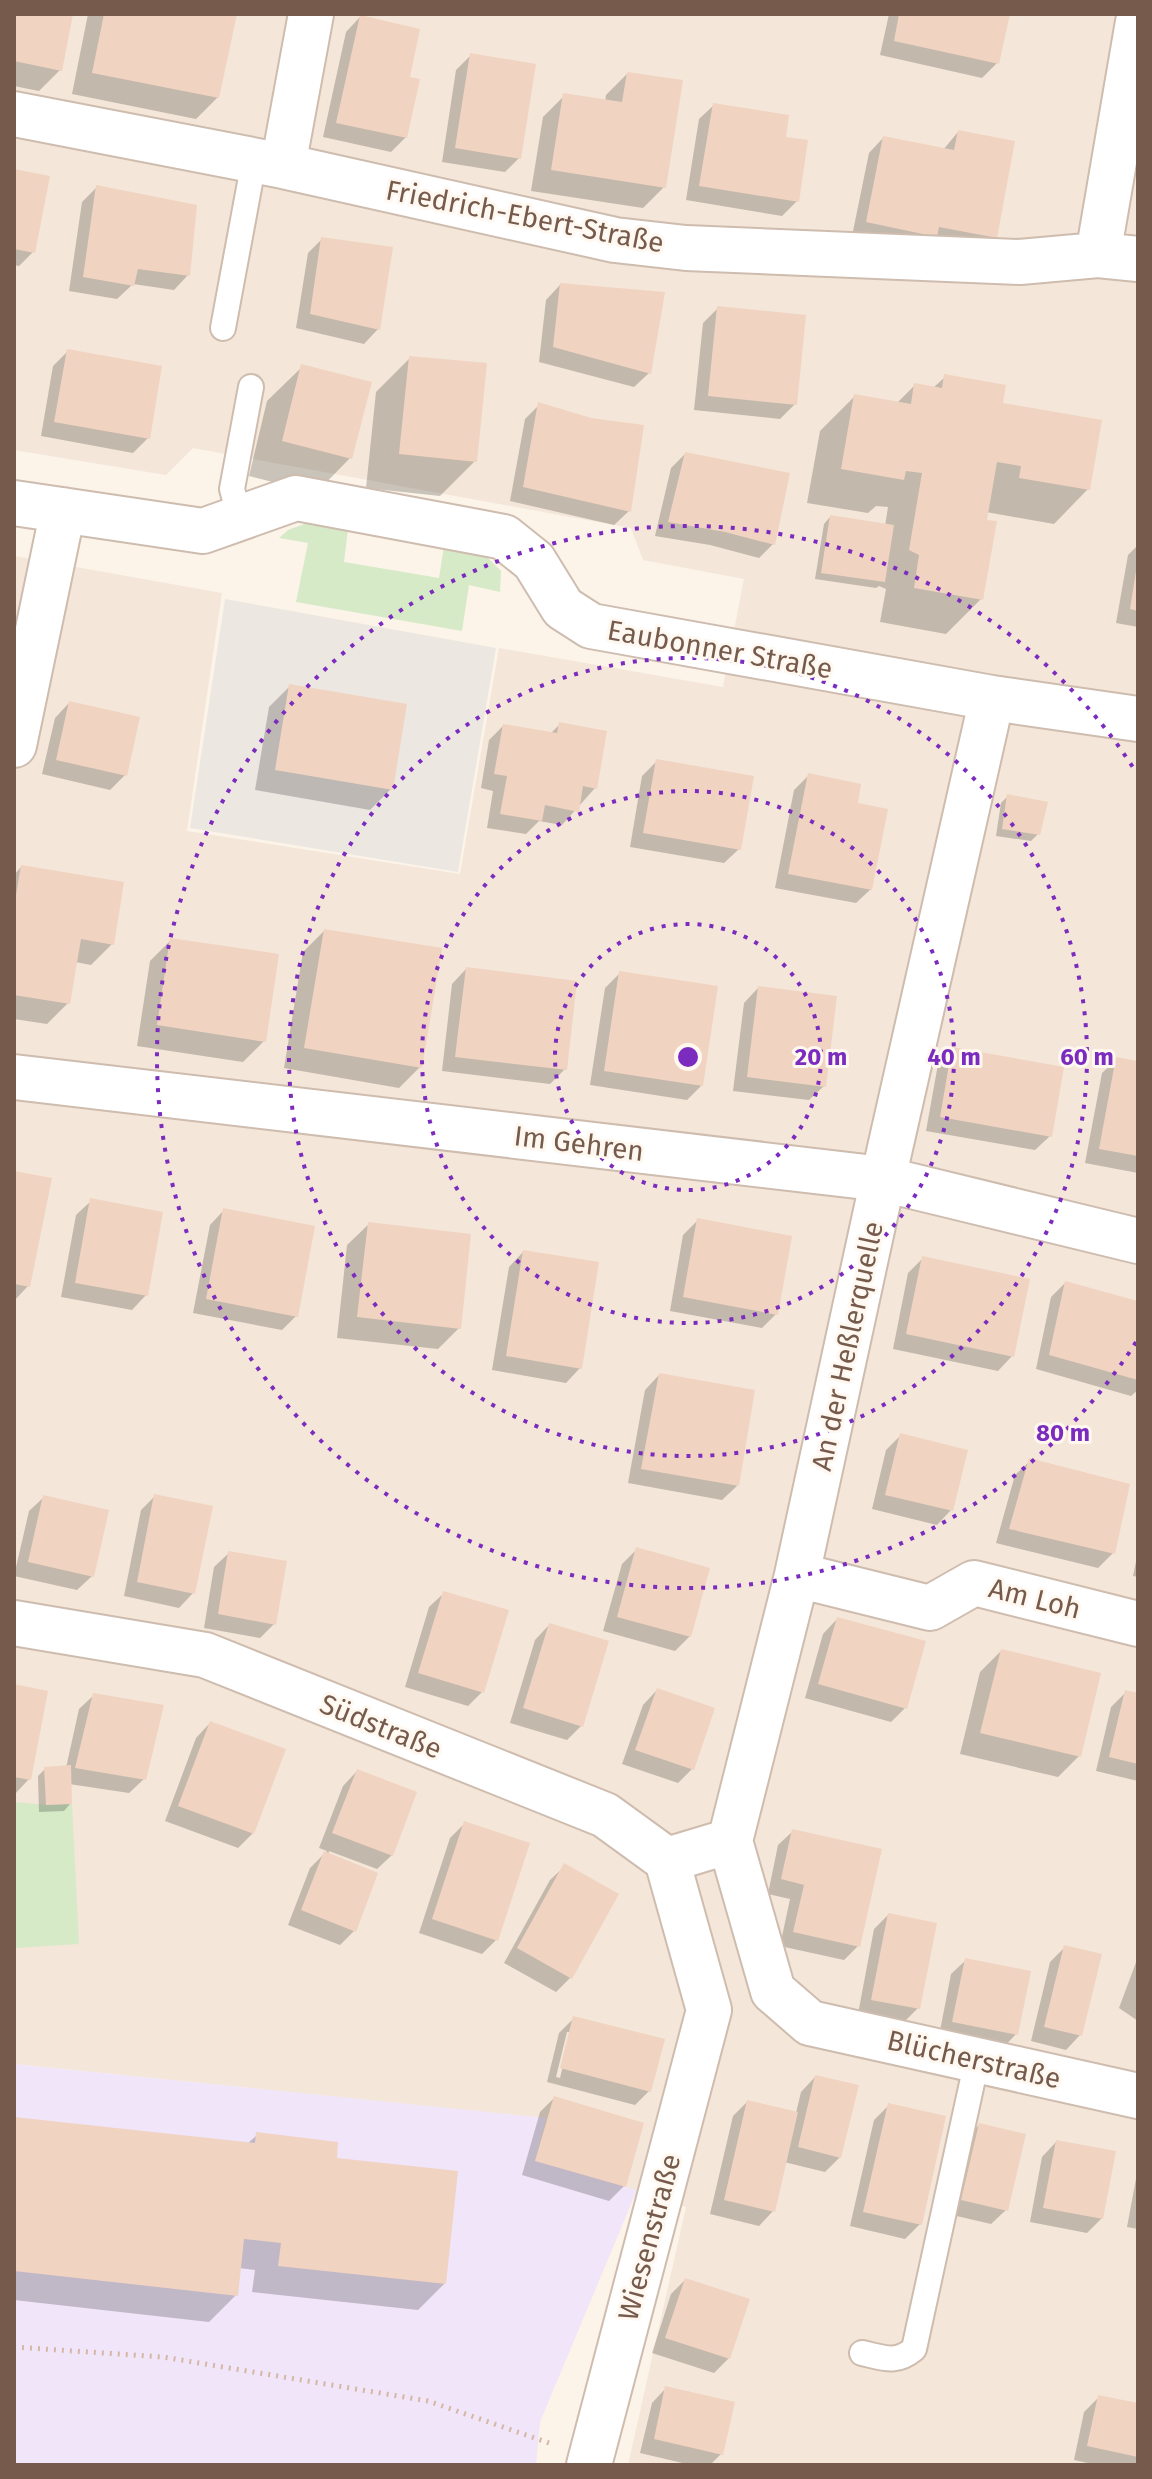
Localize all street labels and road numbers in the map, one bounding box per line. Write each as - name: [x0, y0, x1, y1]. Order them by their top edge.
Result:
- street label: Friedrich-Ebert-Straße: [383, 173, 667, 260]
- street label: Eaubonner Straße: [605, 613, 835, 686]
- street label: Im Gehren: [512, 1119, 646, 1168]
- street label: An der Heßlerquelle: [805, 1218, 890, 1474]
- street label: Am Loh: [986, 1571, 1084, 1626]
- street label: Südstraße: [315, 1687, 447, 1766]
- street label: Blücherstraße: [884, 2023, 1064, 2095]
- street label: Wiesenstraße: [611, 2150, 688, 2324]

